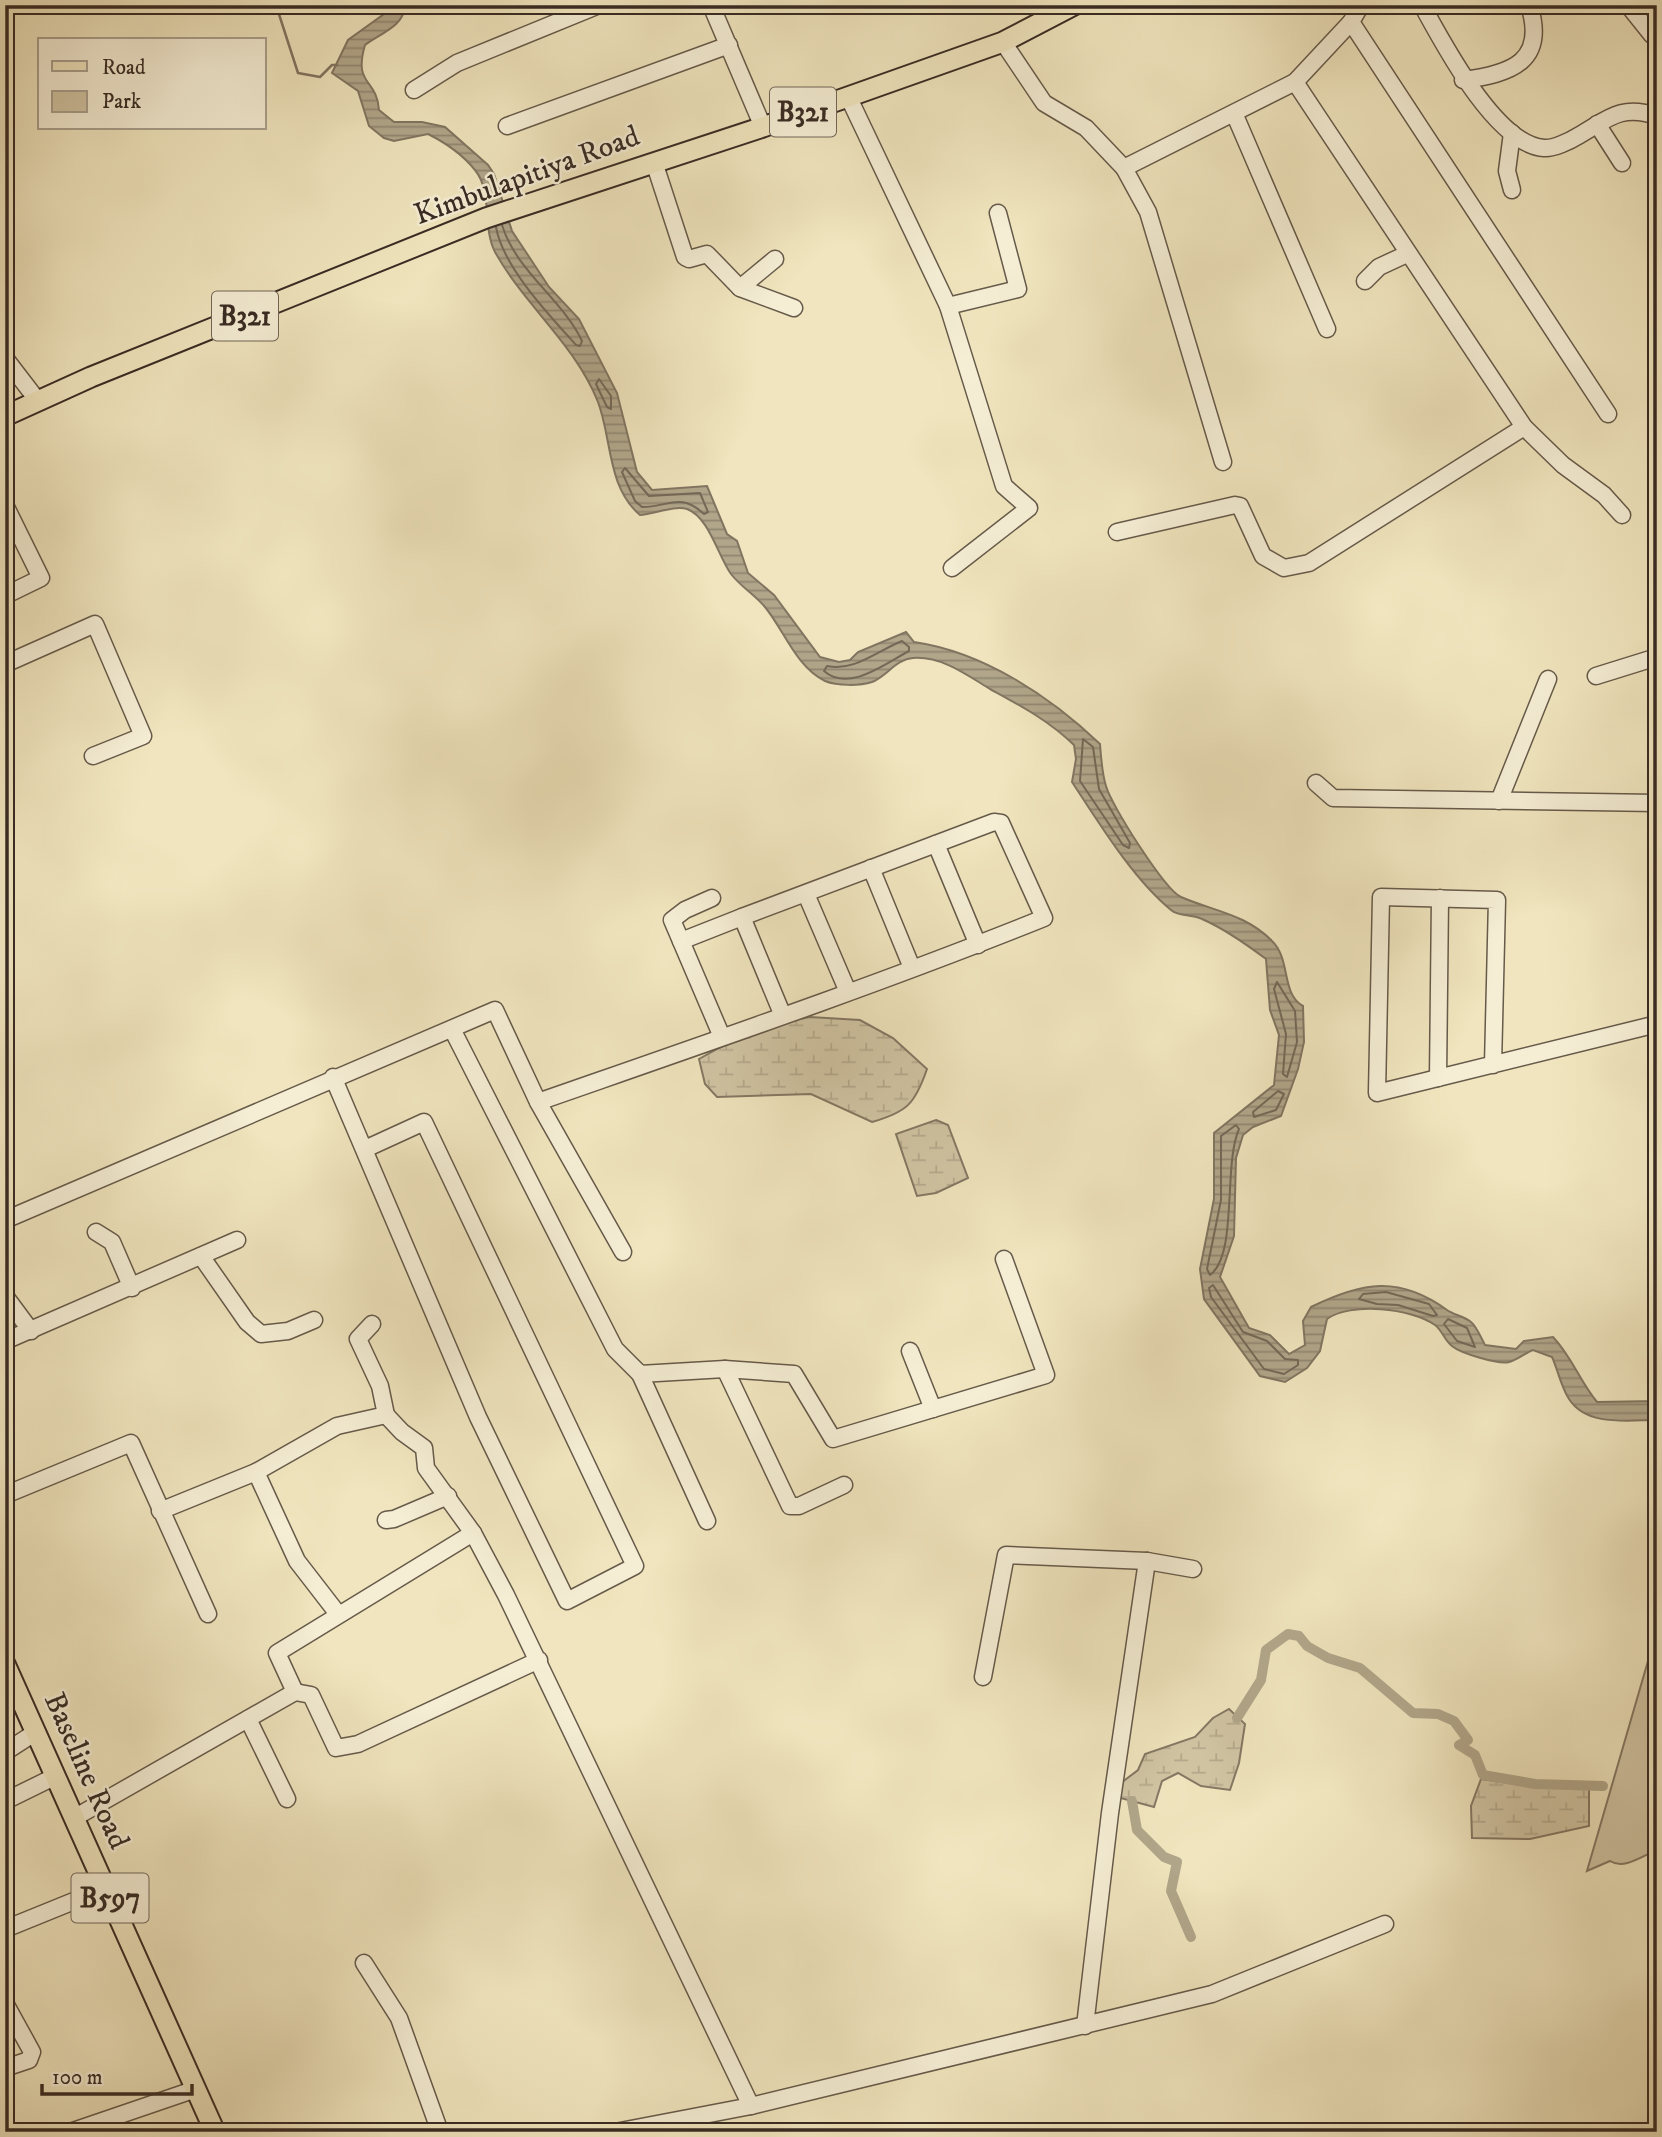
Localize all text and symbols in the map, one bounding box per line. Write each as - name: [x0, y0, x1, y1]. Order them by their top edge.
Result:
- legend: [38, 38, 266, 130]
- text: Road: [102, 55, 146, 81]
- road number: B321: [770, 88, 836, 136]
- text: Park: [102, 89, 142, 115]
- street label: Kimbulapitiya Road: [409, 118, 645, 234]
- road number: B321: [212, 292, 278, 340]
- street label: Baseline Road: [35, 1687, 137, 1855]
- road number: B597: [72, 1874, 148, 1923]
- scale bar: [42, 2053, 192, 2097]
- text: 100 m: [52, 2065, 103, 2091]

